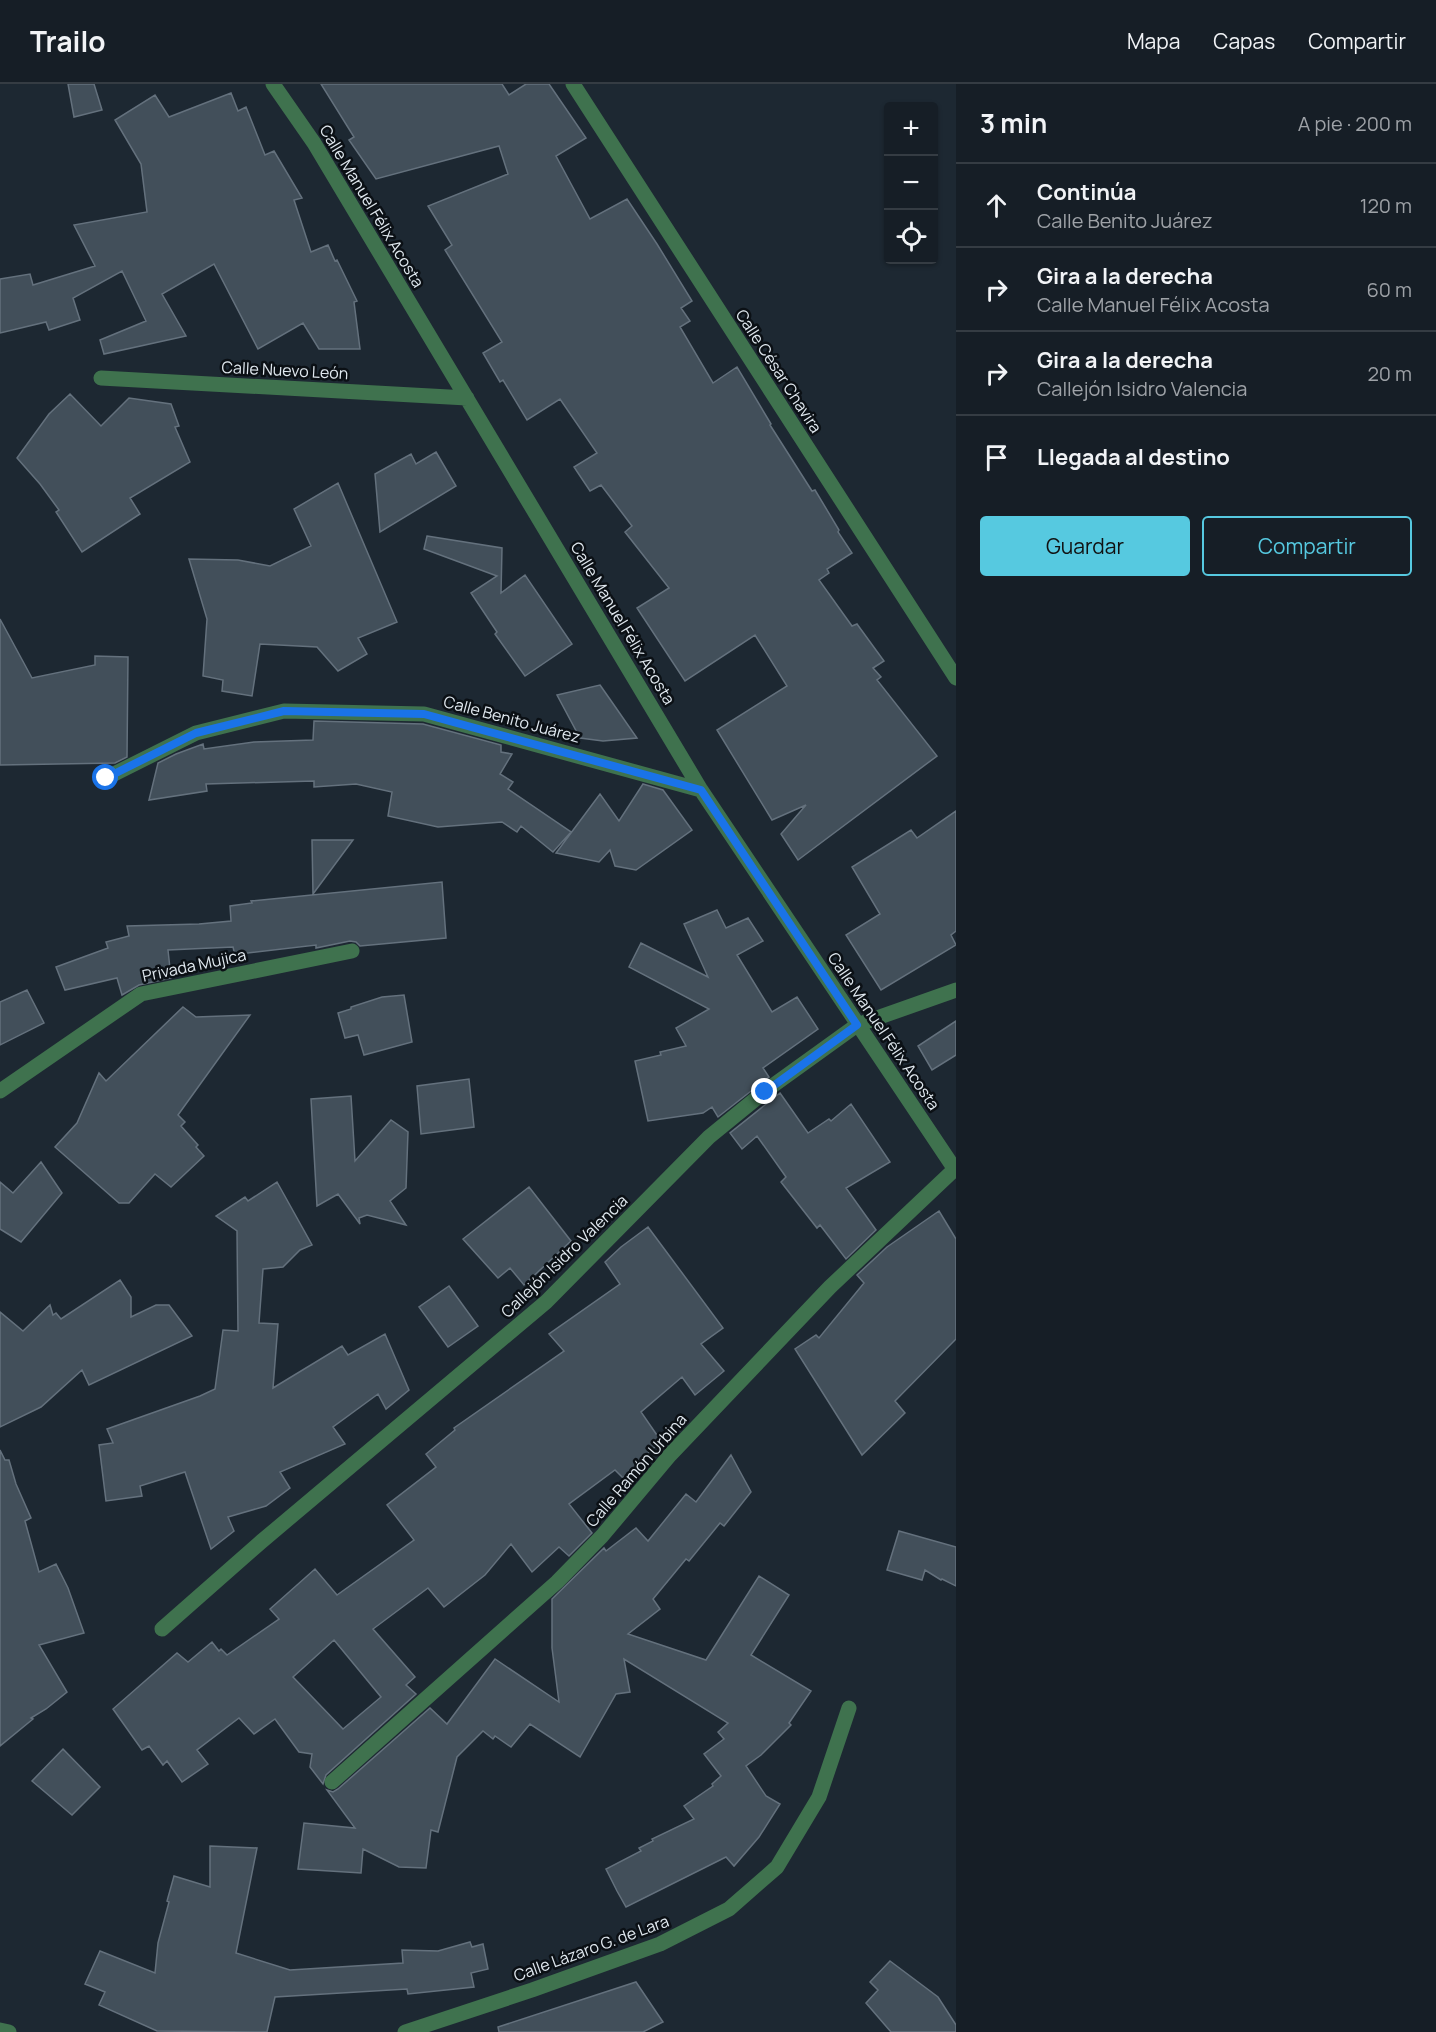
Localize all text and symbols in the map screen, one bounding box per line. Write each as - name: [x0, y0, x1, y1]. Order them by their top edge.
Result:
- text: Trailo: [30, 22, 106, 60]
- text: Mapa: [1127, 27, 1180, 55]
- text: Capas: [1213, 27, 1275, 55]
- text: Compartir: [1308, 27, 1406, 55]
- map controls: [884, 102, 938, 264]
- button: +: [884, 102, 938, 156]
- text: 3 min: [980, 105, 1047, 141]
- text: A pie · 200 m: [1298, 110, 1412, 137]
- street label: Calle Manuel Félix Acosta: [315, 121, 429, 291]
- button: −: [884, 156, 938, 210]
- text: Continúa: [1037, 177, 1137, 207]
- icon: ahead: [980, 189, 1013, 222]
- text: 120 m: [1360, 192, 1412, 219]
- text: Calle Benito Juárez: [1037, 207, 1213, 234]
- button: locate: [884, 210, 938, 264]
- text: Gira a la derecha: [1037, 261, 1213, 291]
- icon: right: [980, 273, 1013, 306]
- text: 60 m: [1366, 276, 1412, 303]
- text: Calle Manuel Félix Acosta: [1037, 291, 1270, 318]
- street label: Calle César Chavira: [731, 305, 827, 437]
- text: Gira a la derecha: [1037, 345, 1213, 375]
- street label: Calle Nuevo León: [221, 356, 349, 384]
- icon: right: [980, 357, 1013, 390]
- text: 20 m: [1367, 360, 1412, 387]
- text: Callejón Isidro Valencia: [1037, 375, 1247, 402]
- icon: arrive: [980, 441, 1013, 474]
- text: Llegada al destino: [1037, 442, 1230, 472]
- button: Guardar: [980, 516, 1190, 576]
- button: Compartir: [1202, 516, 1412, 576]
- street label: Calle Manuel Félix Acosta: [566, 538, 680, 708]
- street label: Calle Benito Juárez: [441, 690, 583, 748]
- route start: [92, 764, 118, 790]
- street label: Privada Mujica: [140, 943, 248, 987]
- street label: Calle Manuel Félix Acosta: [823, 948, 945, 1114]
- route end: [751, 1078, 777, 1104]
- street label: Callejón Isidro Valencia: [496, 1190, 632, 1322]
- street label: Calle Ramón Urbina: [581, 1409, 691, 1531]
- street label: Calle Lázaro G. de Lara: [510, 1910, 672, 1986]

